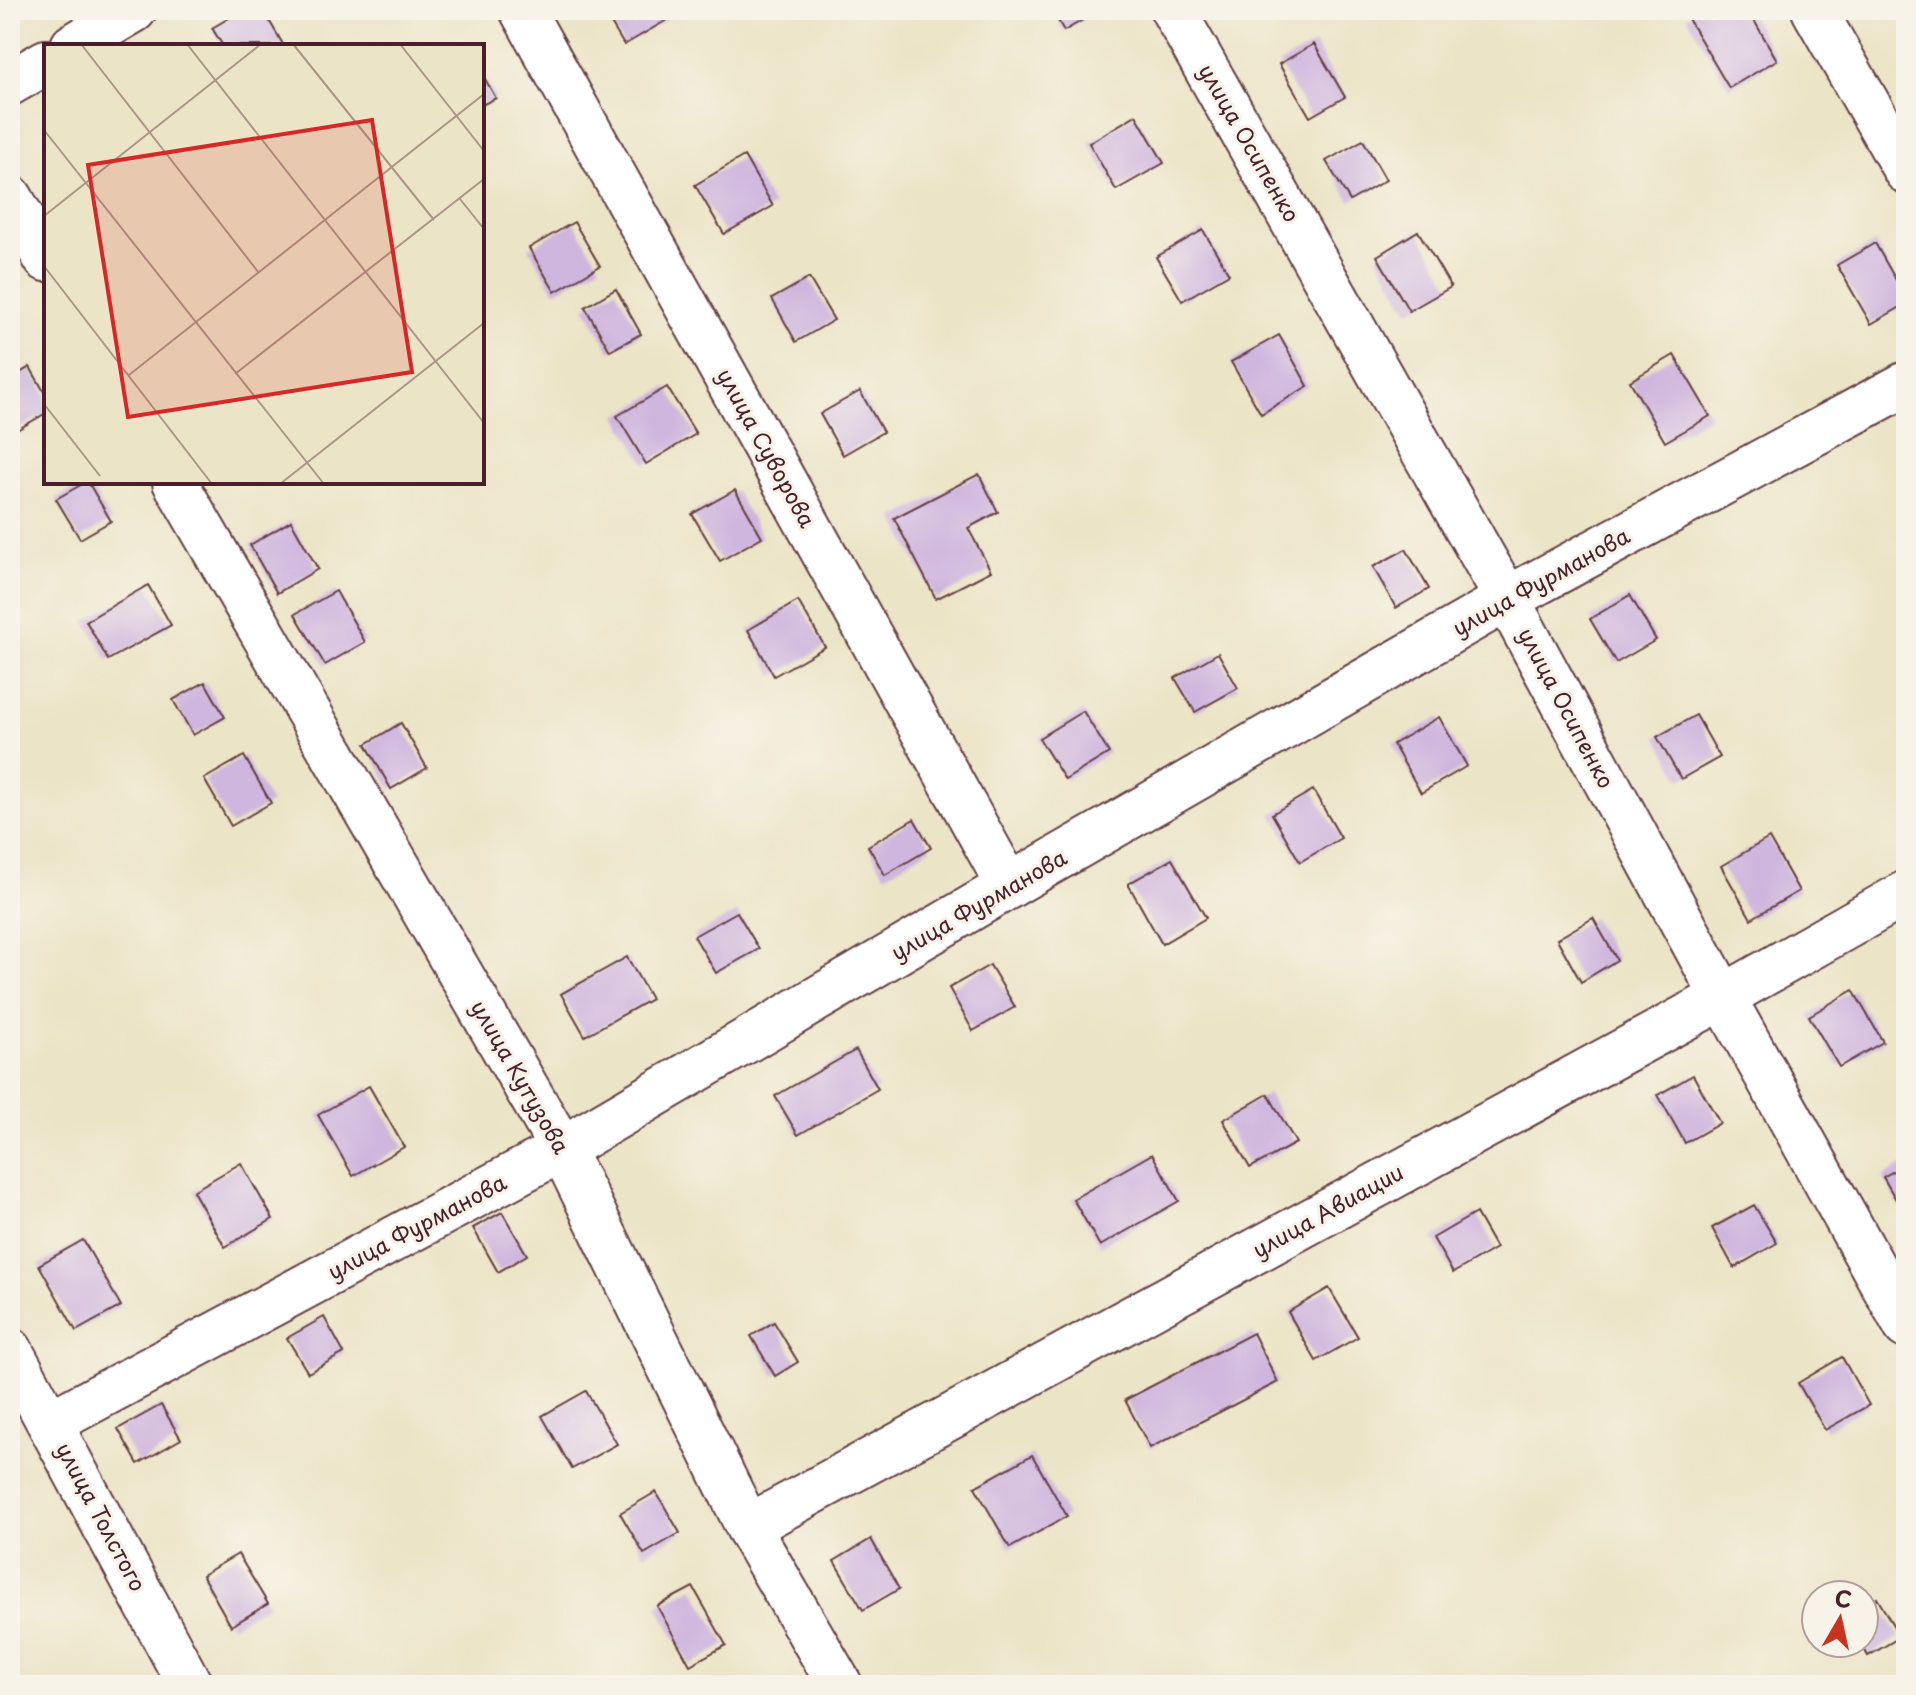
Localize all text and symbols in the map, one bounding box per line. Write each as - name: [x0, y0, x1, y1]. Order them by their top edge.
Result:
- inset map: [44, 44, 484, 484]
- street label: улица Осипенко: [1192, 57, 1309, 228]
- street label: улица Суворова: [710, 362, 825, 533]
- street label: улица Фурманова: [1446, 518, 1635, 643]
- street label: улица Осипенко: [1511, 621, 1624, 794]
- street label: улица Фурманова: [884, 840, 1073, 968]
- street label: улица Кутузова: [464, 993, 579, 1160]
- street label: улица Авиации: [1246, 1154, 1409, 1265]
- street label: улица Фурманова: [321, 1164, 512, 1287]
- street label: улица Толстого: [49, 1436, 156, 1597]
- north arrow: [1800, 1579, 1880, 1659]
- text: С: [1833, 1580, 1854, 1615]

